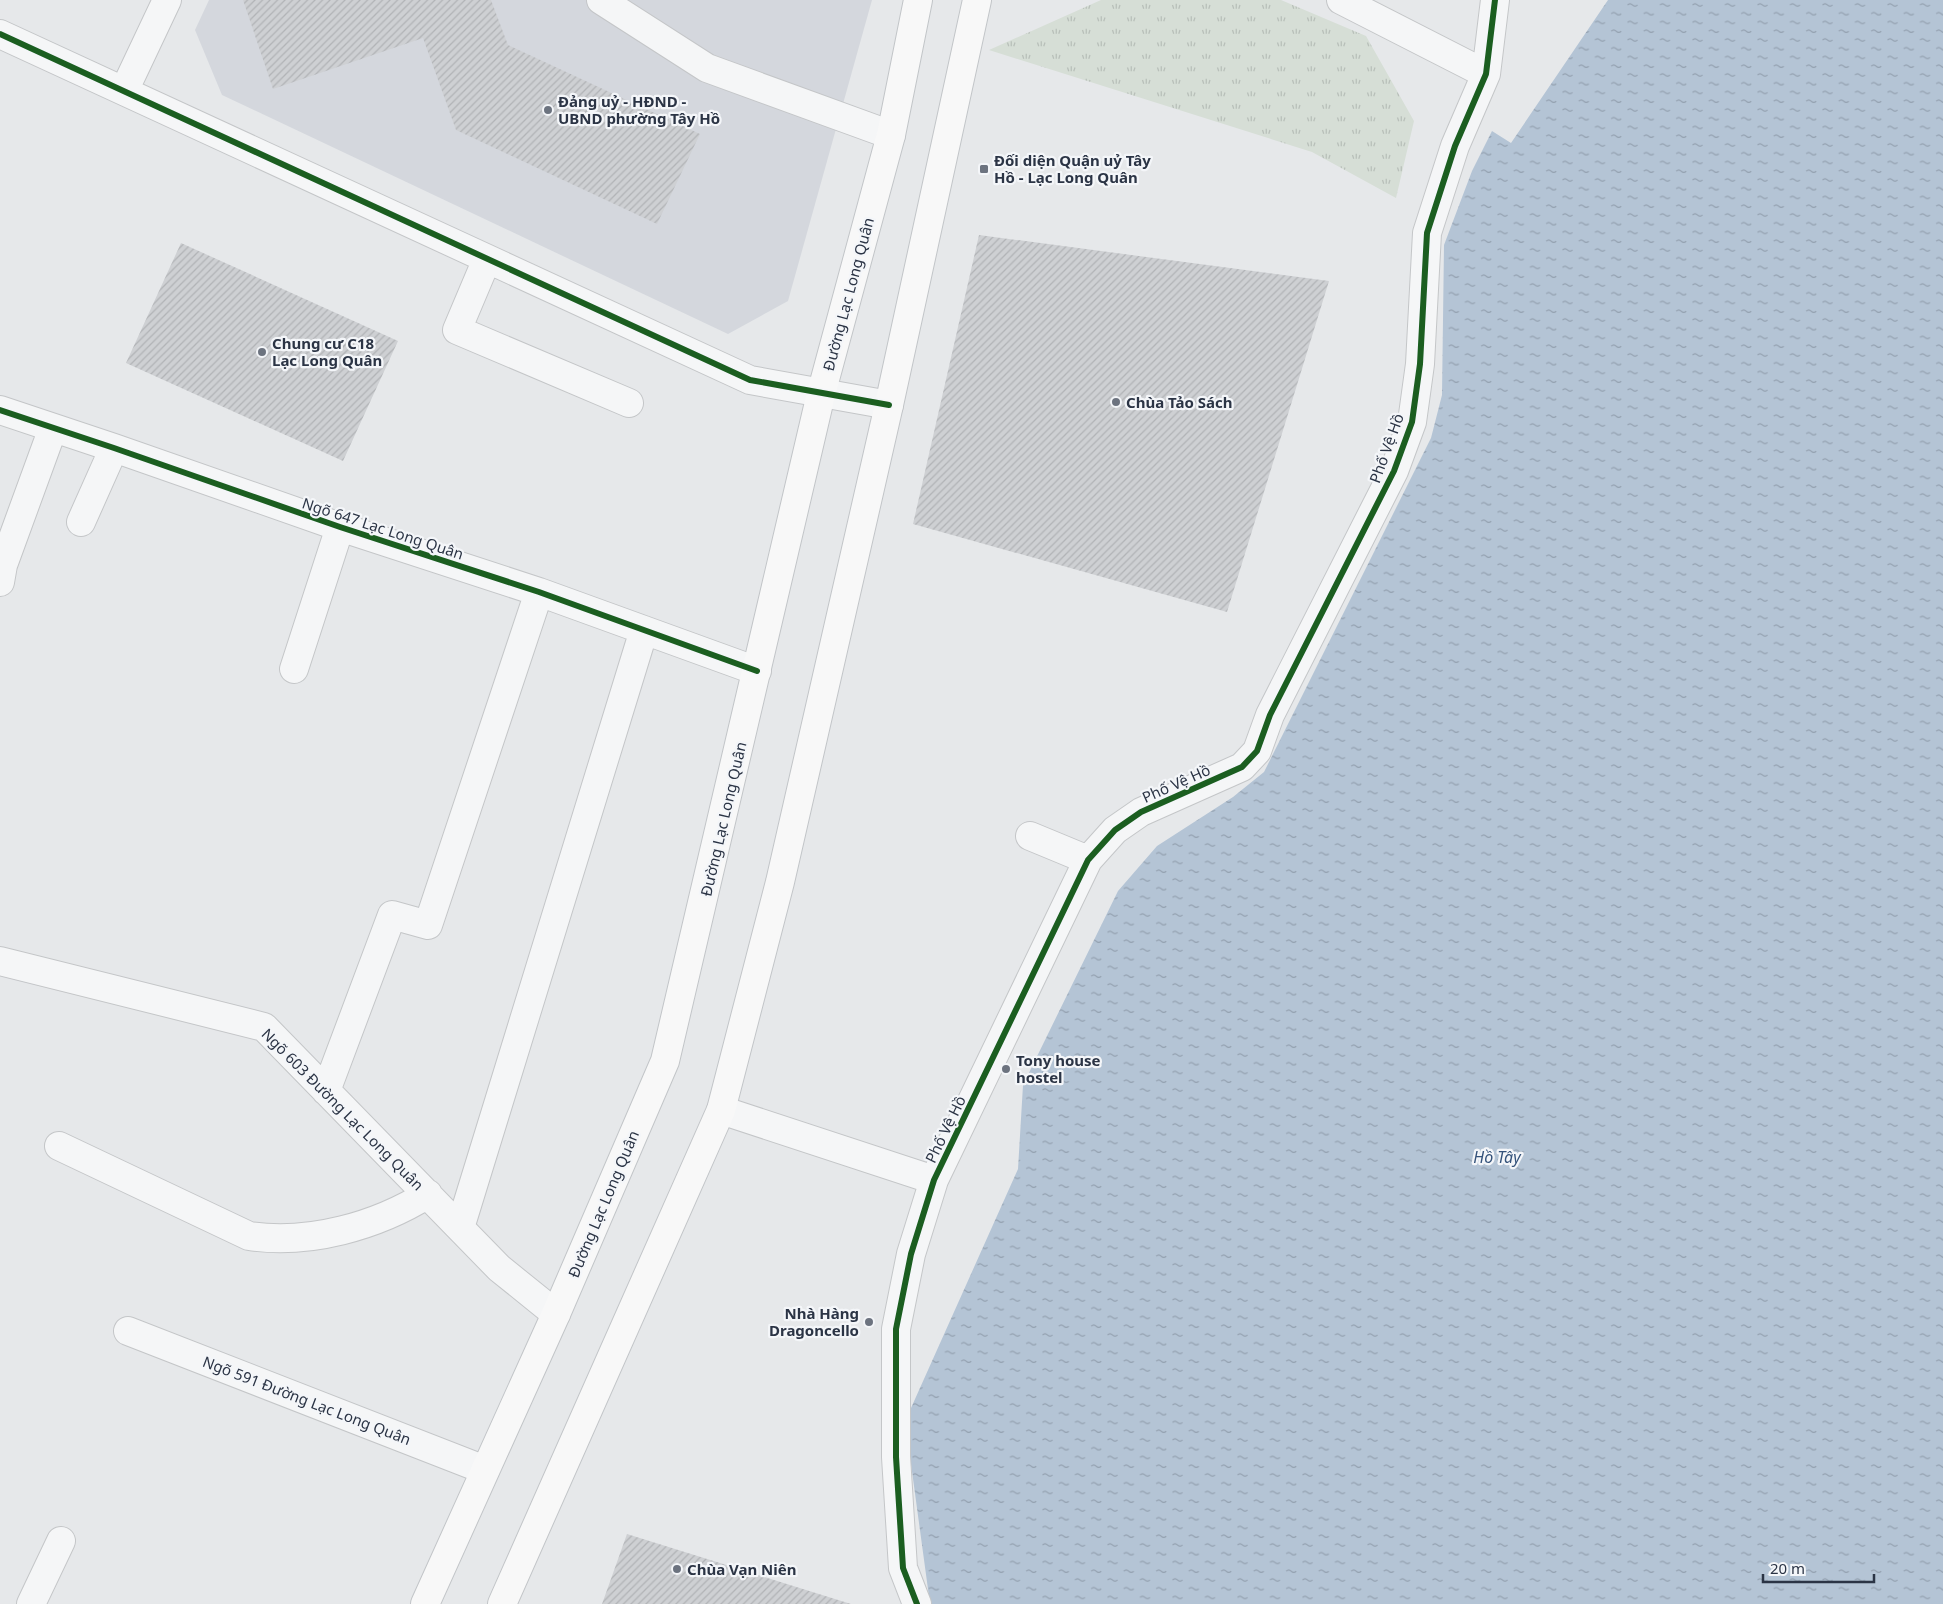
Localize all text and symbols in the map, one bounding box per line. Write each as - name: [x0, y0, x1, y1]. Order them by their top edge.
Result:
- place label: Đảng uỷ - HĐND - UBND phường Tây Hồ: [558, 91, 720, 128]
- marker: Đảng uỷ - HĐND - UBND phường Tây Hồ: [542, 104, 554, 116]
- place label: Đối diện Quận uỷ Tây Hồ - Lạc Long Quân: [994, 150, 1151, 187]
- marker: Đối diện Quận uỷ Tây Hồ - Lạc Long Quân: [978, 163, 990, 175]
- street label: Đường Lạc Long Quân: [818, 215, 878, 373]
- place label: Chung cư C18 Lạc Long Quân: [272, 333, 382, 370]
- marker: Chung cư C18 Lạc Long Quân: [256, 346, 268, 358]
- place label: Chùa Tảo Sách: [1126, 392, 1232, 412]
- marker: Chùa Tảo Sách: [1110, 396, 1122, 408]
- street label: Phố Vệ Hồ: [1364, 410, 1408, 486]
- street label: Ngõ 647 Lạc Long Quân: [300, 492, 466, 564]
- street label: Đường Lạc Long Quân: [695, 740, 751, 898]
- street label: Phố Vệ Hồ: [1139, 759, 1213, 807]
- street label: Ngõ 603 Đường Lạc Long Quân: [258, 1024, 428, 1194]
- place label: Tony house hostel: [1016, 1050, 1101, 1087]
- marker: Tony house hostel: [1000, 1063, 1012, 1075]
- street label: Phố Vệ Hồ: [920, 1092, 970, 1166]
- street label: Đường Lạc Long Quân: [563, 1127, 643, 1281]
- water label: Hồ Tây: [1473, 1146, 1522, 1168]
- place label: Nhà Hàng Dragoncello: [769, 1303, 859, 1340]
- marker: Nhà Hàng Dragoncello: [863, 1316, 875, 1328]
- street label: Ngõ 591 Đường Lạc Long Quân: [200, 1351, 414, 1449]
- scale bar: [1763, 1552, 1874, 1584]
- text: 20 m: [1770, 1558, 1805, 1578]
- place label: Chùa Vạn Niên: [687, 1559, 797, 1579]
- marker: Chùa Vạn Niên: [671, 1563, 683, 1575]

